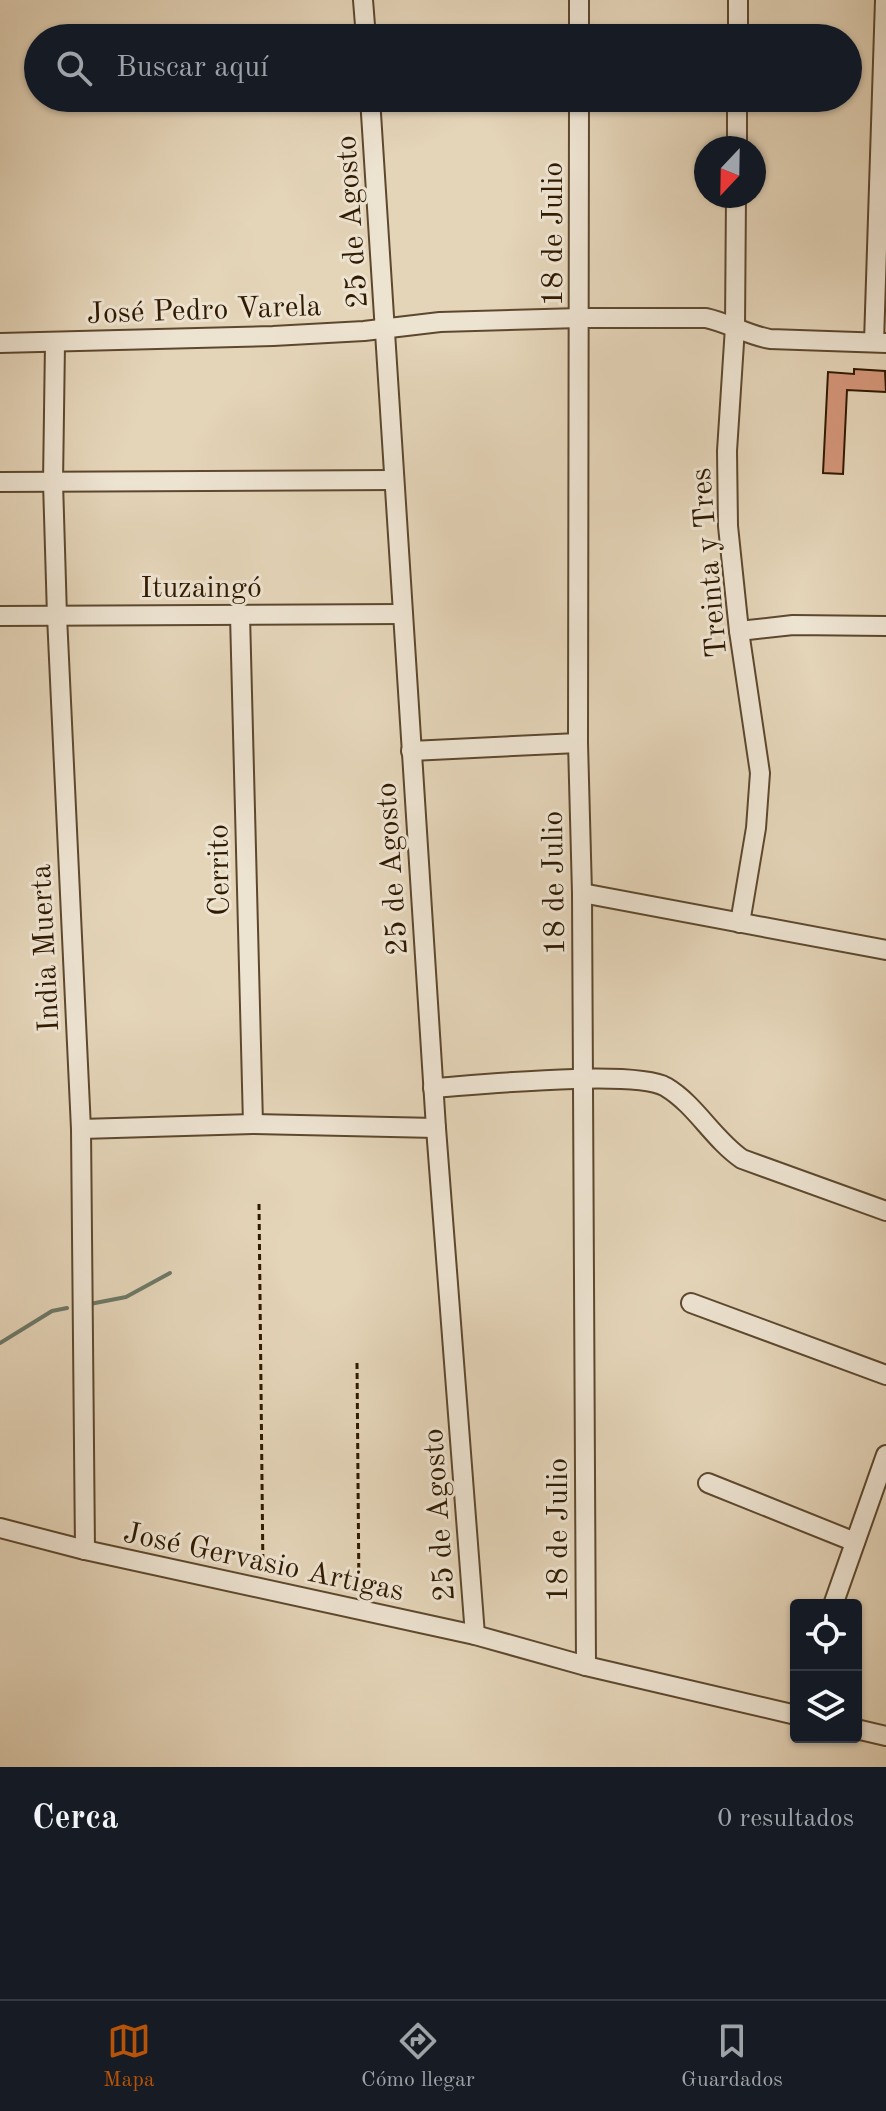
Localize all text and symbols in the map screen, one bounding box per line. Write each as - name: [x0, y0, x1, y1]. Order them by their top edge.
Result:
- search box: [24, 24, 862, 112]
- icon: search: [52, 46, 96, 90]
- text: Buscar aquí: [116, 53, 268, 83]
- street label: 25 de Agosto: [332, 134, 374, 309]
- north arrow: [694, 136, 766, 208]
- street label: 18 de Julio: [539, 162, 569, 306]
- street label: José Pedro Varela: [86, 292, 322, 330]
- street label: Treinta y Tres: [687, 467, 733, 659]
- street label: Ituzaingó: [140, 574, 262, 604]
- street label: 25 de Agosto: [372, 781, 414, 956]
- street label: 18 de Julio: [539, 811, 571, 955]
- street label: Cerrito: [204, 824, 236, 916]
- street label: India Muerta: [27, 863, 65, 1032]
- street label: 25 de Agosto: [419, 1427, 461, 1602]
- street label: 18 de Julio: [544, 1458, 574, 1602]
- street label: José Gervasio Artigas: [121, 1519, 407, 1607]
- map controls: [790, 1599, 862, 1743]
- button: locate: [790, 1599, 862, 1671]
- button: layers: [790, 1671, 862, 1743]
- text: Cerca: [32, 1802, 118, 1836]
- text: 0 resultados: [717, 1806, 854, 1832]
- tab: Mapa: [103, 2019, 155, 2094]
- tab: Cómo llegar: [361, 2019, 475, 2094]
- tab: Guardados: [681, 2019, 783, 2094]

